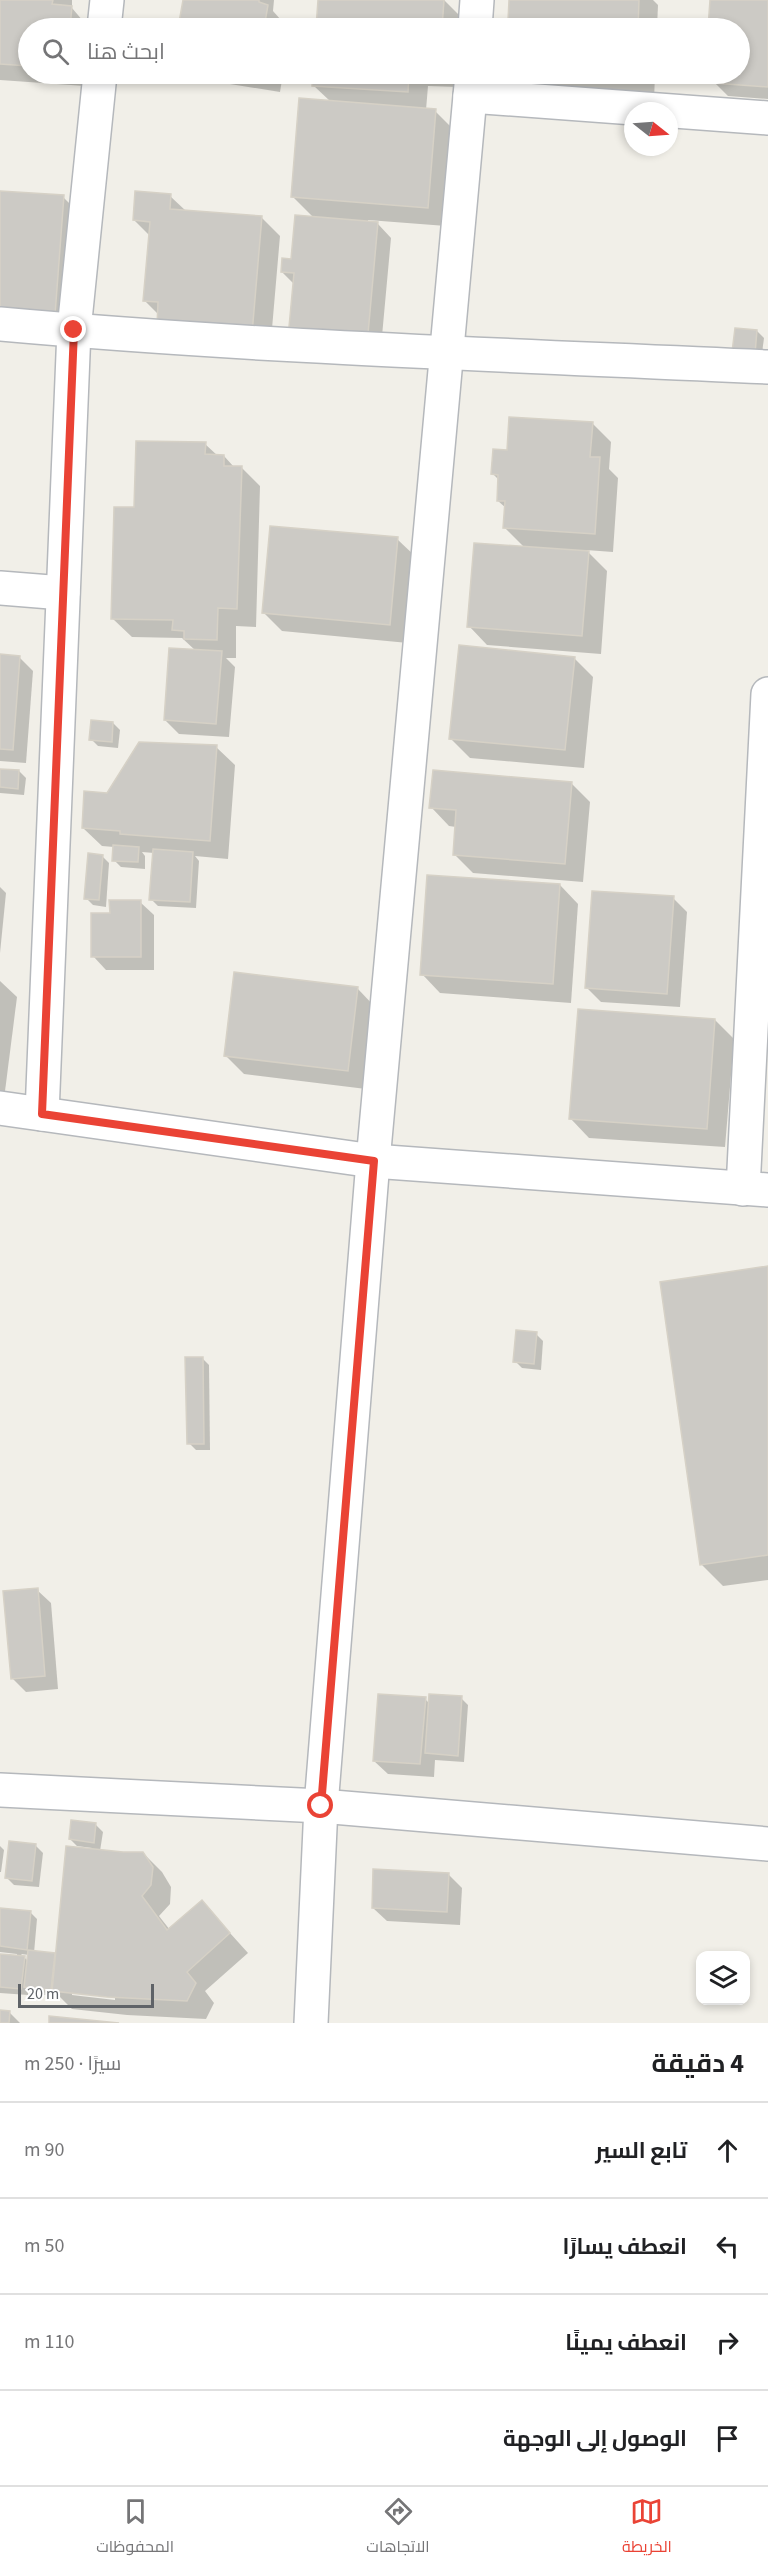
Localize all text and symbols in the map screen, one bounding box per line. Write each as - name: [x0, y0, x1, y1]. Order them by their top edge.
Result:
- search box: [18, 18, 750, 84]
- icon: search: [39, 35, 72, 68]
- text: ابحث هنا: [87, 36, 165, 68]
- north arrow: [624, 102, 678, 156]
- route end: [60, 316, 86, 342]
- route start: [307, 1792, 333, 1818]
- map controls: [696, 1951, 750, 2005]
- button: layers: [696, 1951, 750, 2005]
- scale bar: [18, 1981, 154, 2008]
- text: 20 m: [27, 1983, 59, 2005]
- text: 4 دقيقة: [652, 2045, 744, 2082]
- text: سيرًا · 250 m: [24, 2050, 121, 2078]
- icon: ahead: [711, 2134, 744, 2167]
- text: تابع السير: [595, 2135, 687, 2167]
- text: 90 m: [24, 2136, 64, 2164]
- icon: left: [711, 2230, 744, 2263]
- text: انعطف يسارًا: [563, 2231, 687, 2263]
- text: 50 m: [24, 2232, 64, 2260]
- icon: right: [711, 2326, 744, 2359]
- text: انعطف يمينًا: [565, 2327, 687, 2359]
- text: 110 m: [24, 2328, 74, 2356]
- icon: arrive: [711, 2422, 744, 2455]
- text: الوصول إلى الوجهة: [503, 2423, 687, 2455]
- tab: المحفوظات: [96, 2495, 174, 2561]
- tab: الاتجاهات: [366, 2495, 430, 2561]
- tab: الخريطة: [622, 2495, 672, 2561]

